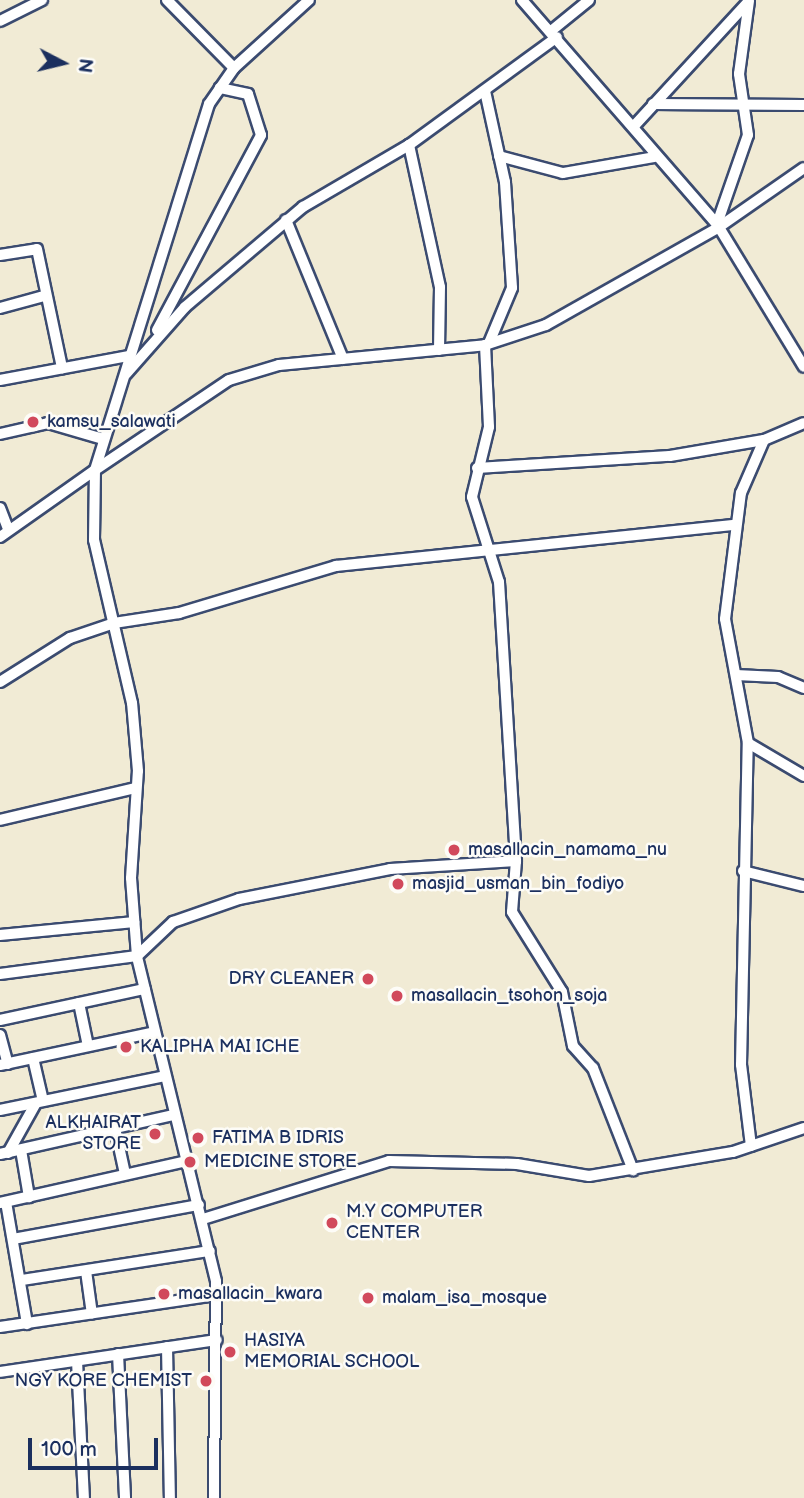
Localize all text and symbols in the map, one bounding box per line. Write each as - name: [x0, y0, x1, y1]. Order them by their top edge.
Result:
- north arrow: [28, 28, 98, 98]
- text: N: [72, 57, 97, 74]
- place label: kamsu_salawati: [47, 411, 176, 433]
- marker: kamsu_salawati: [25, 414, 41, 430]
- place label: masallacin_namama_nu: [468, 839, 667, 861]
- marker: masallacin_namama_nu: [446, 842, 462, 858]
- place label: masjid_usman_bin_fodiyo: [412, 873, 624, 895]
- marker: masjid_usman_bin_fodiyo: [390, 876, 406, 892]
- place label: DRY CLEANER: [229, 968, 354, 990]
- marker: DRY CLEANER: [360, 971, 376, 987]
- place label: masallacin_tsohon_soja: [411, 985, 608, 1007]
- marker: masallacin_tsohon_soja: [389, 988, 405, 1004]
- place label: KALIPHA MAI ICHE: [140, 1036, 299, 1058]
- marker: KALIPHA MAI ICHE: [118, 1039, 134, 1055]
- place label: ALKHAIRAT STORE: [46, 1113, 141, 1156]
- marker: ALKHAIRAT STORE: [147, 1126, 163, 1142]
- place label: FATIMA B IDRIS: [212, 1127, 344, 1149]
- marker: FATIMA B IDRIS: [190, 1130, 206, 1146]
- place label: MEDICINE STORE: [204, 1151, 357, 1173]
- marker: MEDICINE STORE: [182, 1154, 198, 1170]
- place label: M.Y COMPUTER CENTER: [346, 1202, 482, 1244]
- marker: M.Y COMPUTER CENTER: [324, 1215, 340, 1231]
- place label: masallacin_kwara: [178, 1283, 323, 1305]
- marker: masallacin_kwara: [156, 1286, 172, 1302]
- place label: malam_isa_mosque: [382, 1287, 547, 1309]
- marker: malam_isa_mosque: [360, 1290, 376, 1306]
- place label: HASIYA MEMORIAL SCHOOL: [244, 1331, 420, 1374]
- marker: HASIYA MEMORIAL SCHOOL: [222, 1344, 238, 1360]
- place label: NGY KORE CHEMIST: [15, 1370, 192, 1392]
- marker: NGY KORE CHEMIST: [198, 1373, 214, 1389]
- scale bar: [32, 1424, 161, 1468]
- text: 100 m: [41, 1437, 97, 1462]

